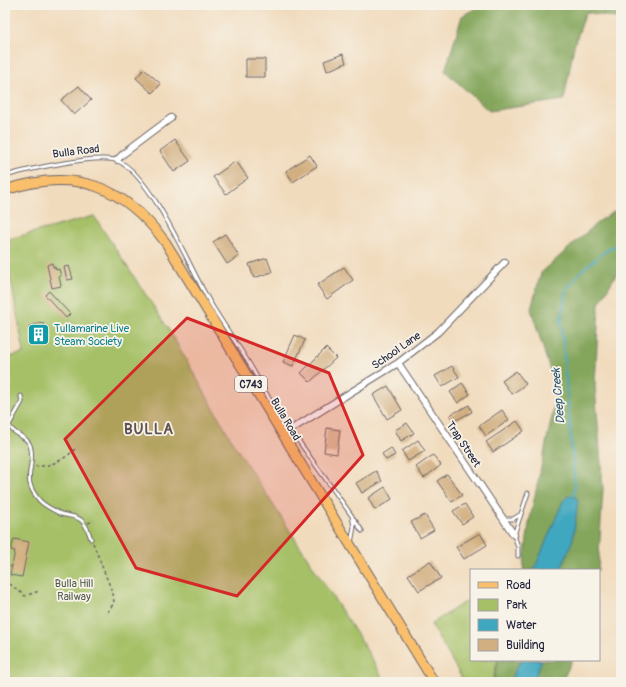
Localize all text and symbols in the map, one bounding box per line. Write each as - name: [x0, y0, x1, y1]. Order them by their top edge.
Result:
- street label: Bulla Road: [52, 142, 100, 161]
- building icon: Tullamarine Live Steam Society: [25, 321, 51, 347]
- place label: Tullamarine Live Steam Society: [54, 322, 130, 348]
- street label: School Lane: [369, 329, 424, 372]
- water label: Deep Creek: [549, 366, 568, 424]
- road number: C743: [235, 376, 267, 392]
- street label: Bulla Road: [268, 396, 303, 443]
- street label: Trap Street: [444, 419, 484, 470]
- district label: BULLA: [124, 420, 174, 439]
- legend: [470, 569, 600, 661]
- park label: Bulla Hill Railway: [55, 577, 93, 603]
- text: Road: [506, 578, 531, 593]
- text: Park: [506, 598, 527, 613]
- text: Water: [506, 618, 537, 633]
- text: Building: [506, 638, 545, 653]

